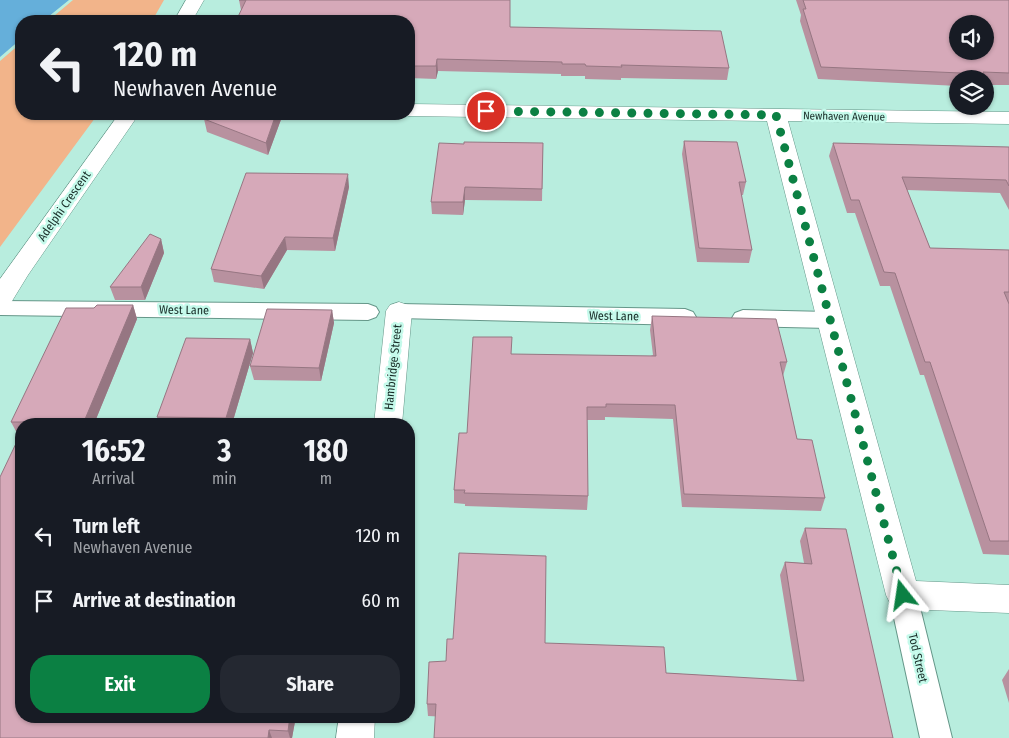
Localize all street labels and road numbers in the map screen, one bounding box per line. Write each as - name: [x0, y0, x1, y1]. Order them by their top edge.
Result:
- street label: Newhaven Avenue: [803, 109, 885, 124]
- street label: Adelphi Crescent: [35, 168, 93, 244]
- street label: West Lane: [159, 303, 209, 317]
- street label: West Lane: [589, 309, 639, 323]
- street label: Hambridge Street: [382, 323, 404, 411]
- street label: Tod Street: [906, 632, 930, 684]

